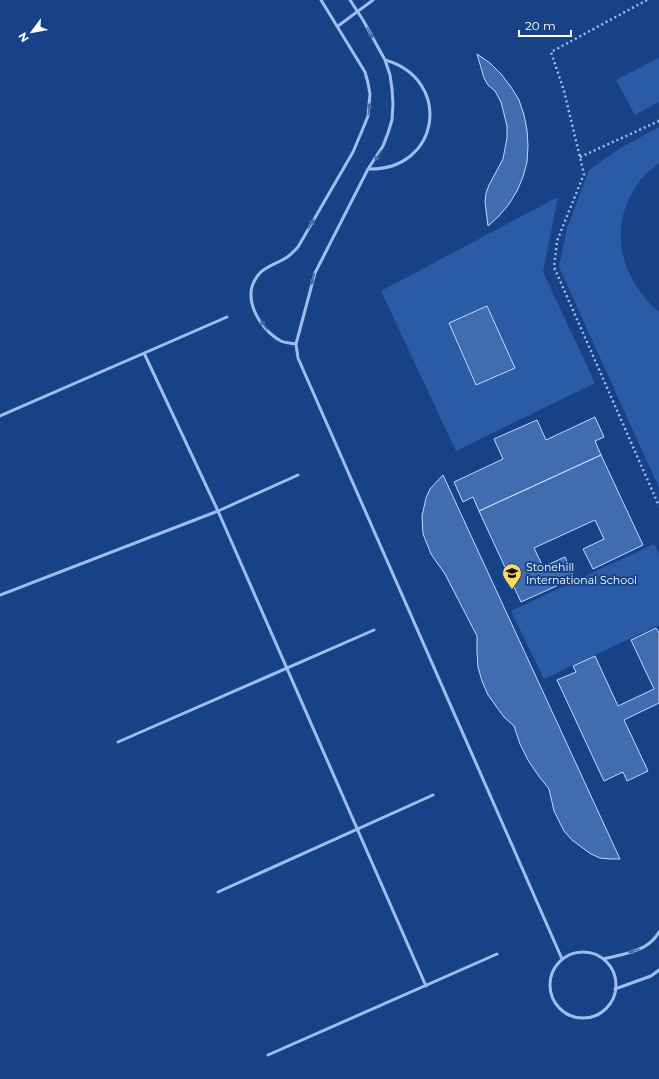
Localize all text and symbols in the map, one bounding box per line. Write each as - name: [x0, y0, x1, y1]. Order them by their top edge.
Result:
- north arrow: [12, 12, 52, 52]
- scale bar: [519, 12, 571, 38]
- text: 20 m: [525, 18, 556, 33]
- one-way arrow: [367, 27, 374, 39]
- text: N: [15, 30, 32, 45]
- one-way arrow: [366, 103, 372, 115]
- one-way arrow: [374, 150, 381, 162]
- one-way arrow: [307, 218, 314, 230]
- one-way arrow: [310, 273, 316, 285]
- one-way arrow: [260, 320, 268, 331]
- place label: Stonehill International School: [526, 560, 637, 587]
- school or university icon: Stonehill International School: [501, 562, 523, 590]
- one-way arrow: [628, 948, 640, 954]

